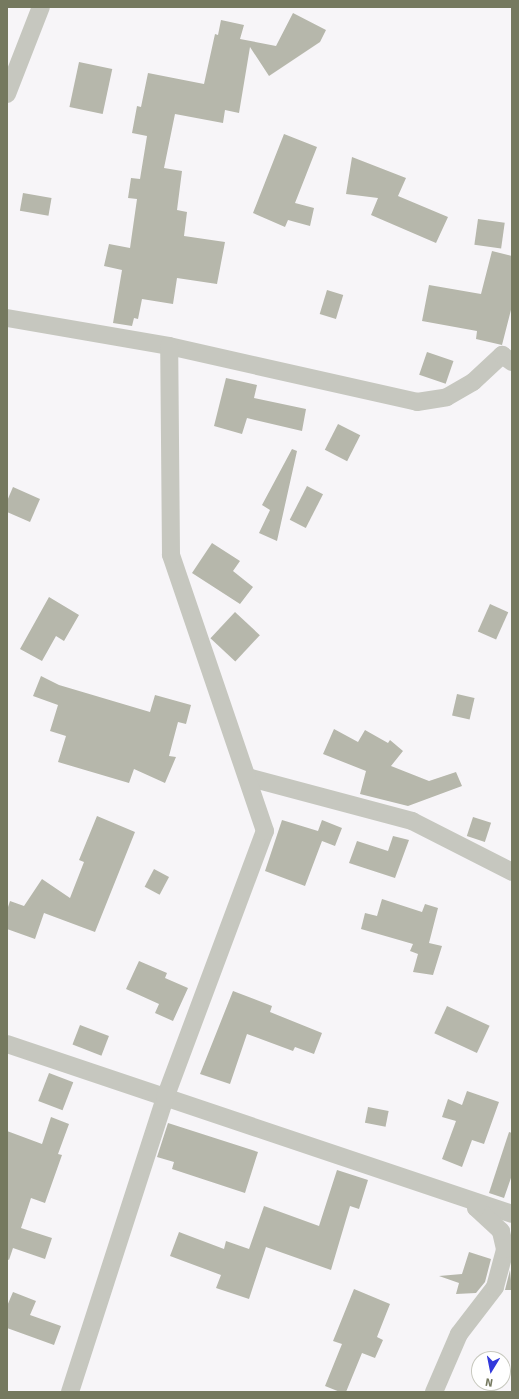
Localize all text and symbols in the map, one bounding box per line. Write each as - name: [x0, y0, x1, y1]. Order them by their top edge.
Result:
- north arrow: [471, 1351, 511, 1391]
- text: N: [484, 1375, 494, 1389]

